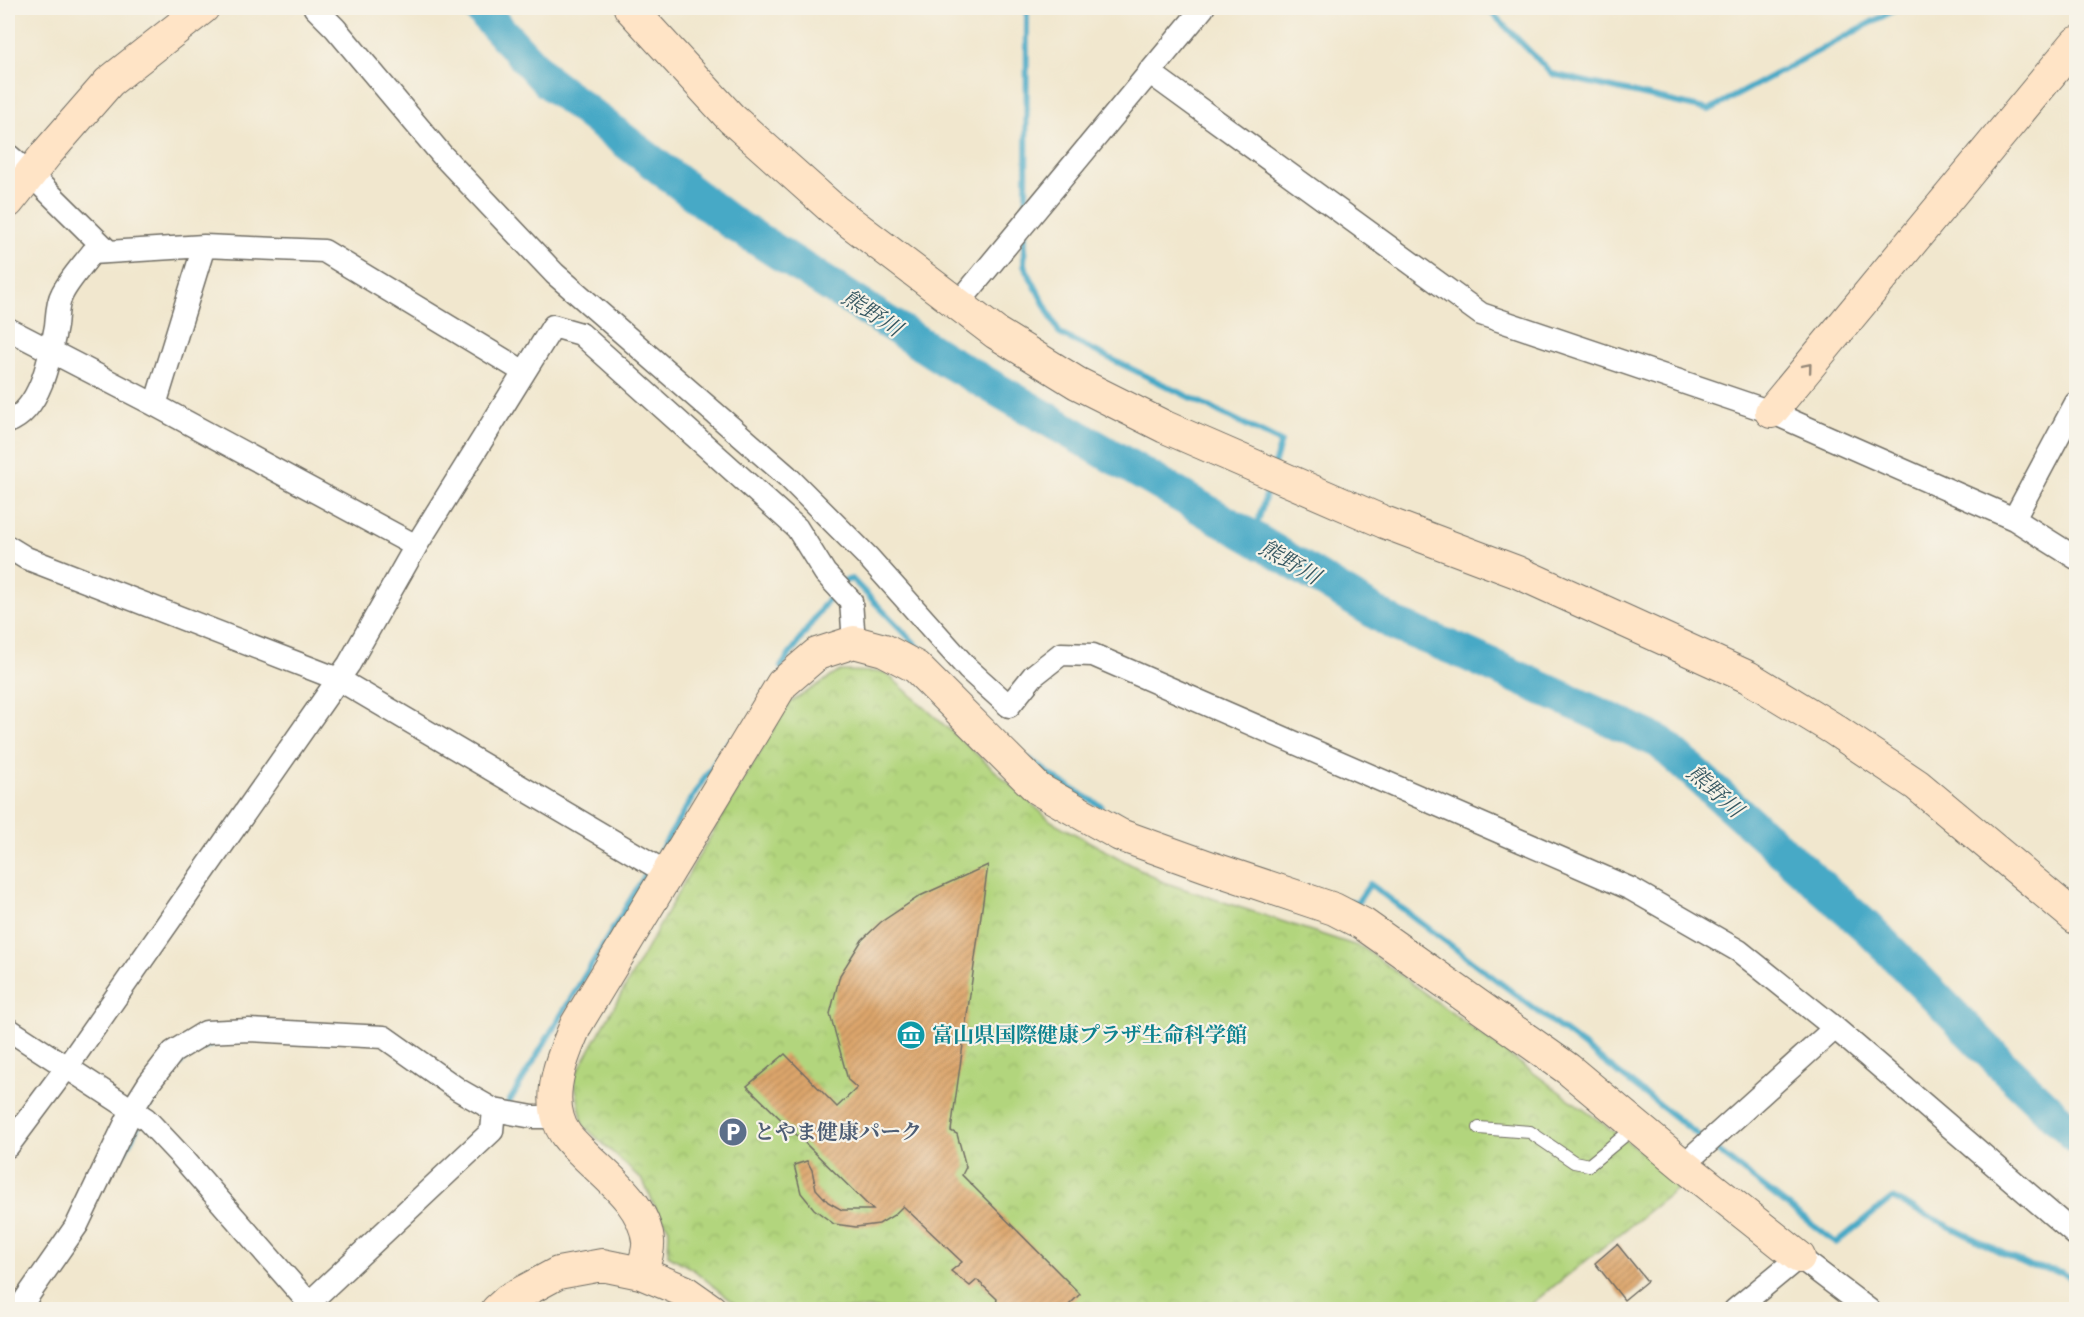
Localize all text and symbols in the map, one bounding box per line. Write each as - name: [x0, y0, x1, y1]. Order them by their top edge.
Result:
- water label: 熊野川: [837, 284, 909, 343]
- one-way arrow: [1801, 363, 1812, 374]
- water label: 熊野川: [1255, 534, 1327, 591]
- water label: 熊野川: [1681, 759, 1750, 824]
- museum icon: 富山県国際健康プラザ生命科学館: [895, 1019, 927, 1051]
- place label: 富山県国際健康プラザ生命科学館: [932, 1022, 1247, 1048]
- parking icon: とやま健康パーク: [717, 1116, 749, 1148]
- place label: とやま健康パーク: [754, 1119, 922, 1145]

